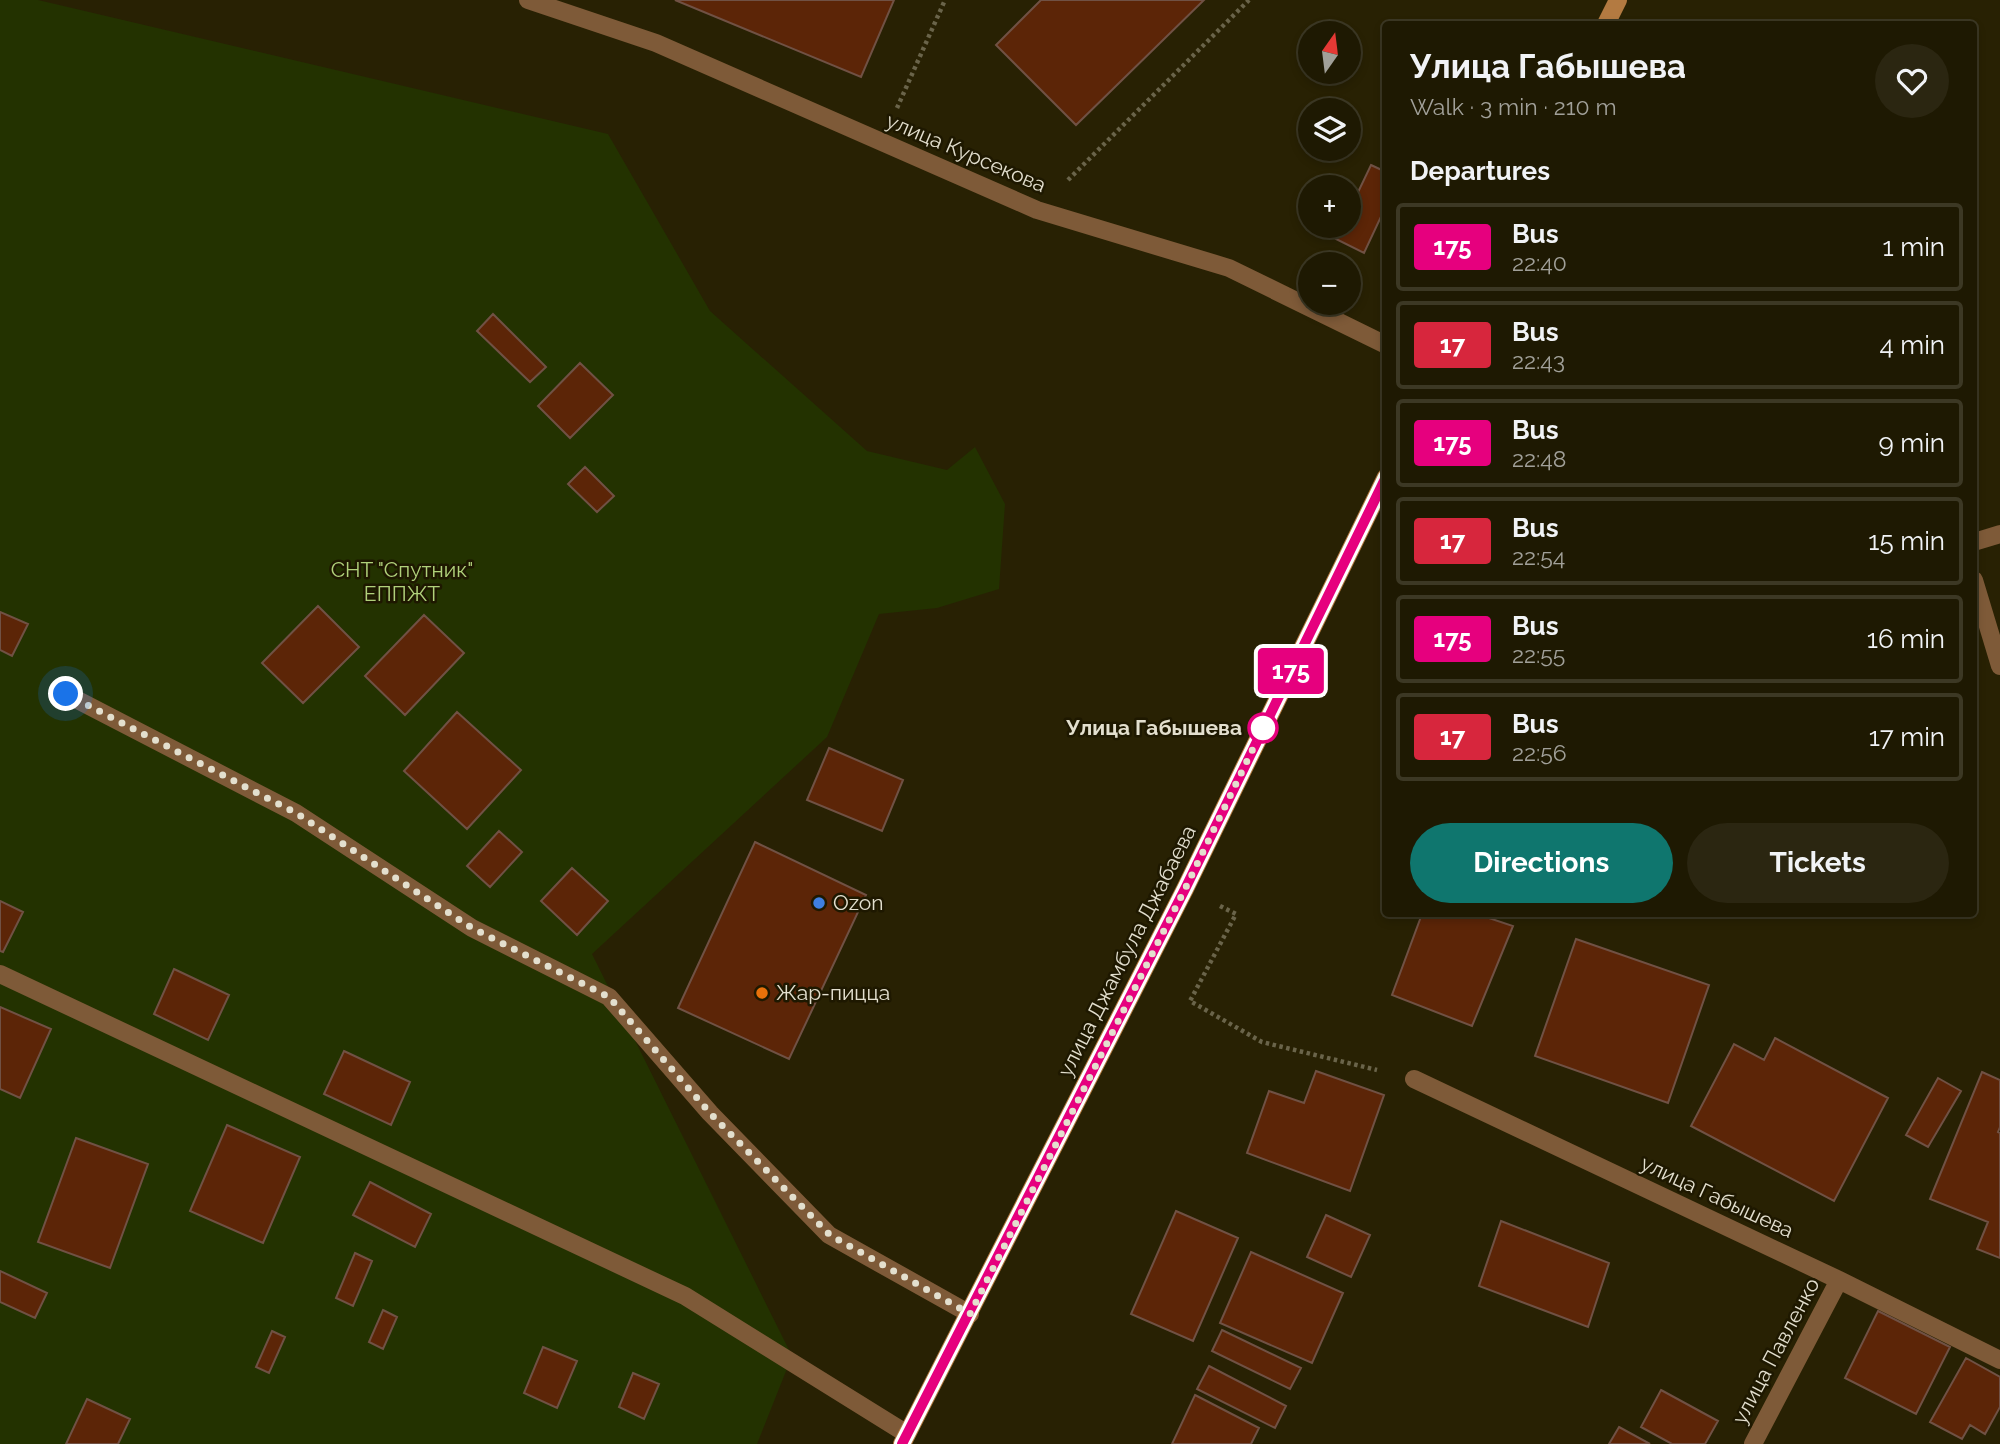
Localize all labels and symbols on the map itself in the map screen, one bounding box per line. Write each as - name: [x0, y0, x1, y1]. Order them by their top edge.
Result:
- north arrow: [1298, 21, 1362, 84]
- street label: улица Курсекова: [883, 108, 1050, 197]
- park label: СНТ "Спутник" ЕППЖТ: [331, 557, 473, 606]
- line badge: 175: [1251, 648, 1331, 694]
- your location: [48, 676, 83, 711]
- marker: Улица Габышева: [1248, 713, 1278, 743]
- place label: Улица Габышева: [1065, 715, 1242, 740]
- street label: улица Джамбула Джабаева: [1052, 821, 1201, 1081]
- place label: Ozon: [833, 890, 884, 915]
- marker: Ozon: [811, 895, 827, 911]
- place label: Жар-пицца: [776, 980, 890, 1005]
- marker: Жар-пицца: [754, 985, 770, 1001]
- street label: улица Габышева: [1637, 1150, 1798, 1243]
- street label: улица Павленко: [1727, 1273, 1825, 1428]

